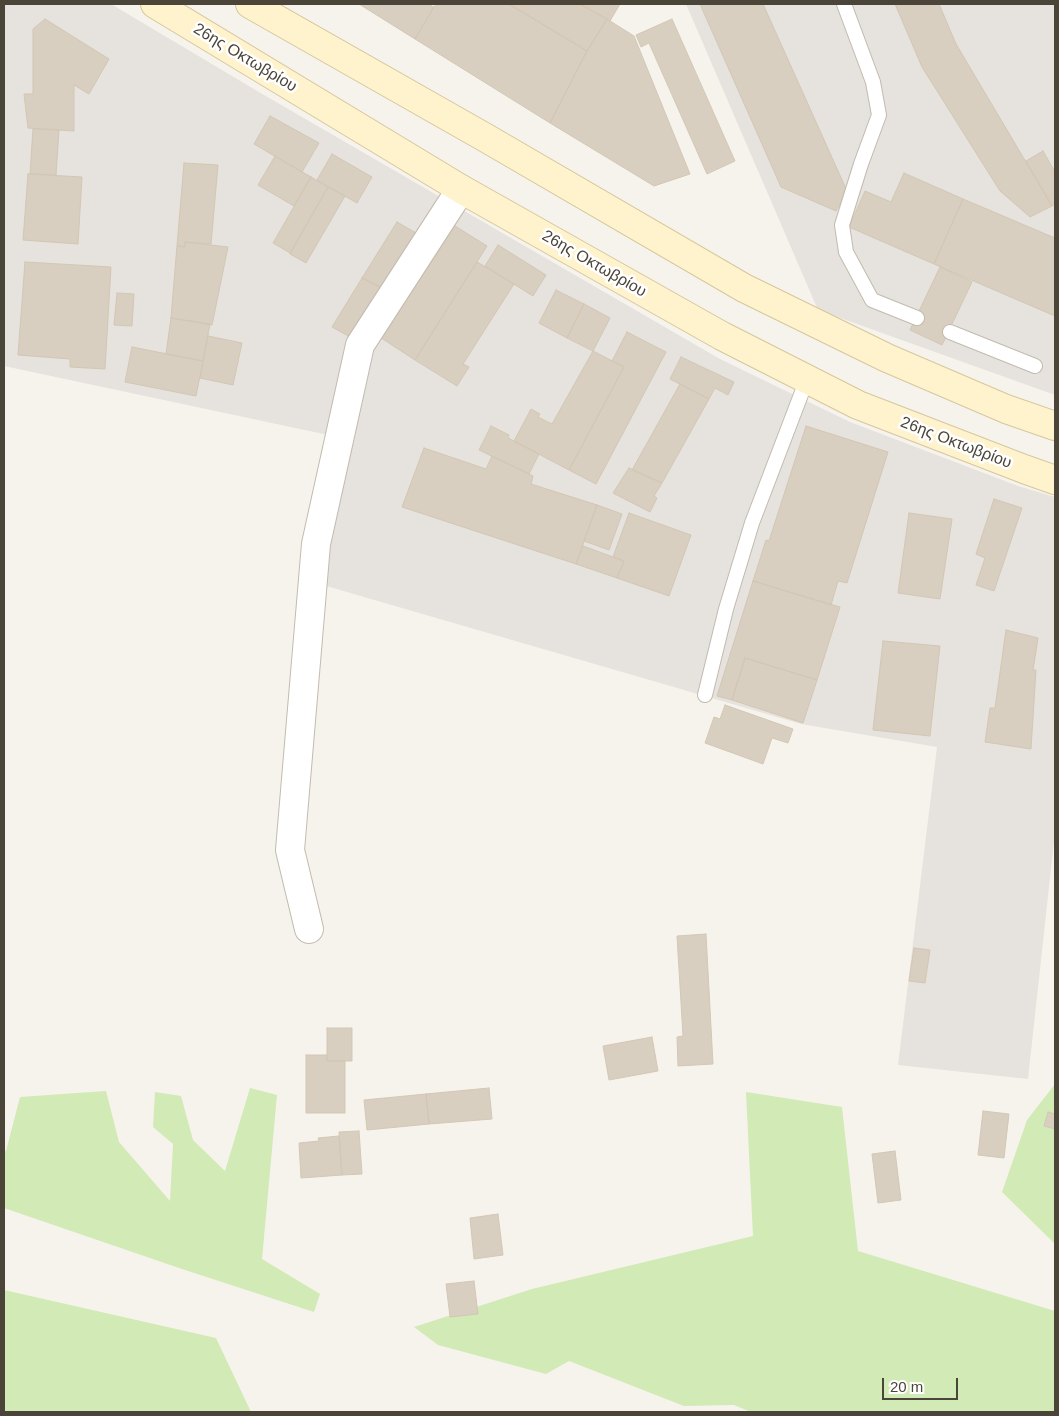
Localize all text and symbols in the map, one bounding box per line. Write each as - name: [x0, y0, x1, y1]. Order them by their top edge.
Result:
- street label: 26ης Οκτωβρίου: [190, 20, 300, 96]
- street label: 26ης Οκτωβρίου: [538, 226, 650, 302]
- street label: 26ης Οκτωβρίου: [898, 413, 1014, 473]
- scale bar: [884, 1368, 960, 1400]
- text: 20 m: [890, 1378, 923, 1395]

